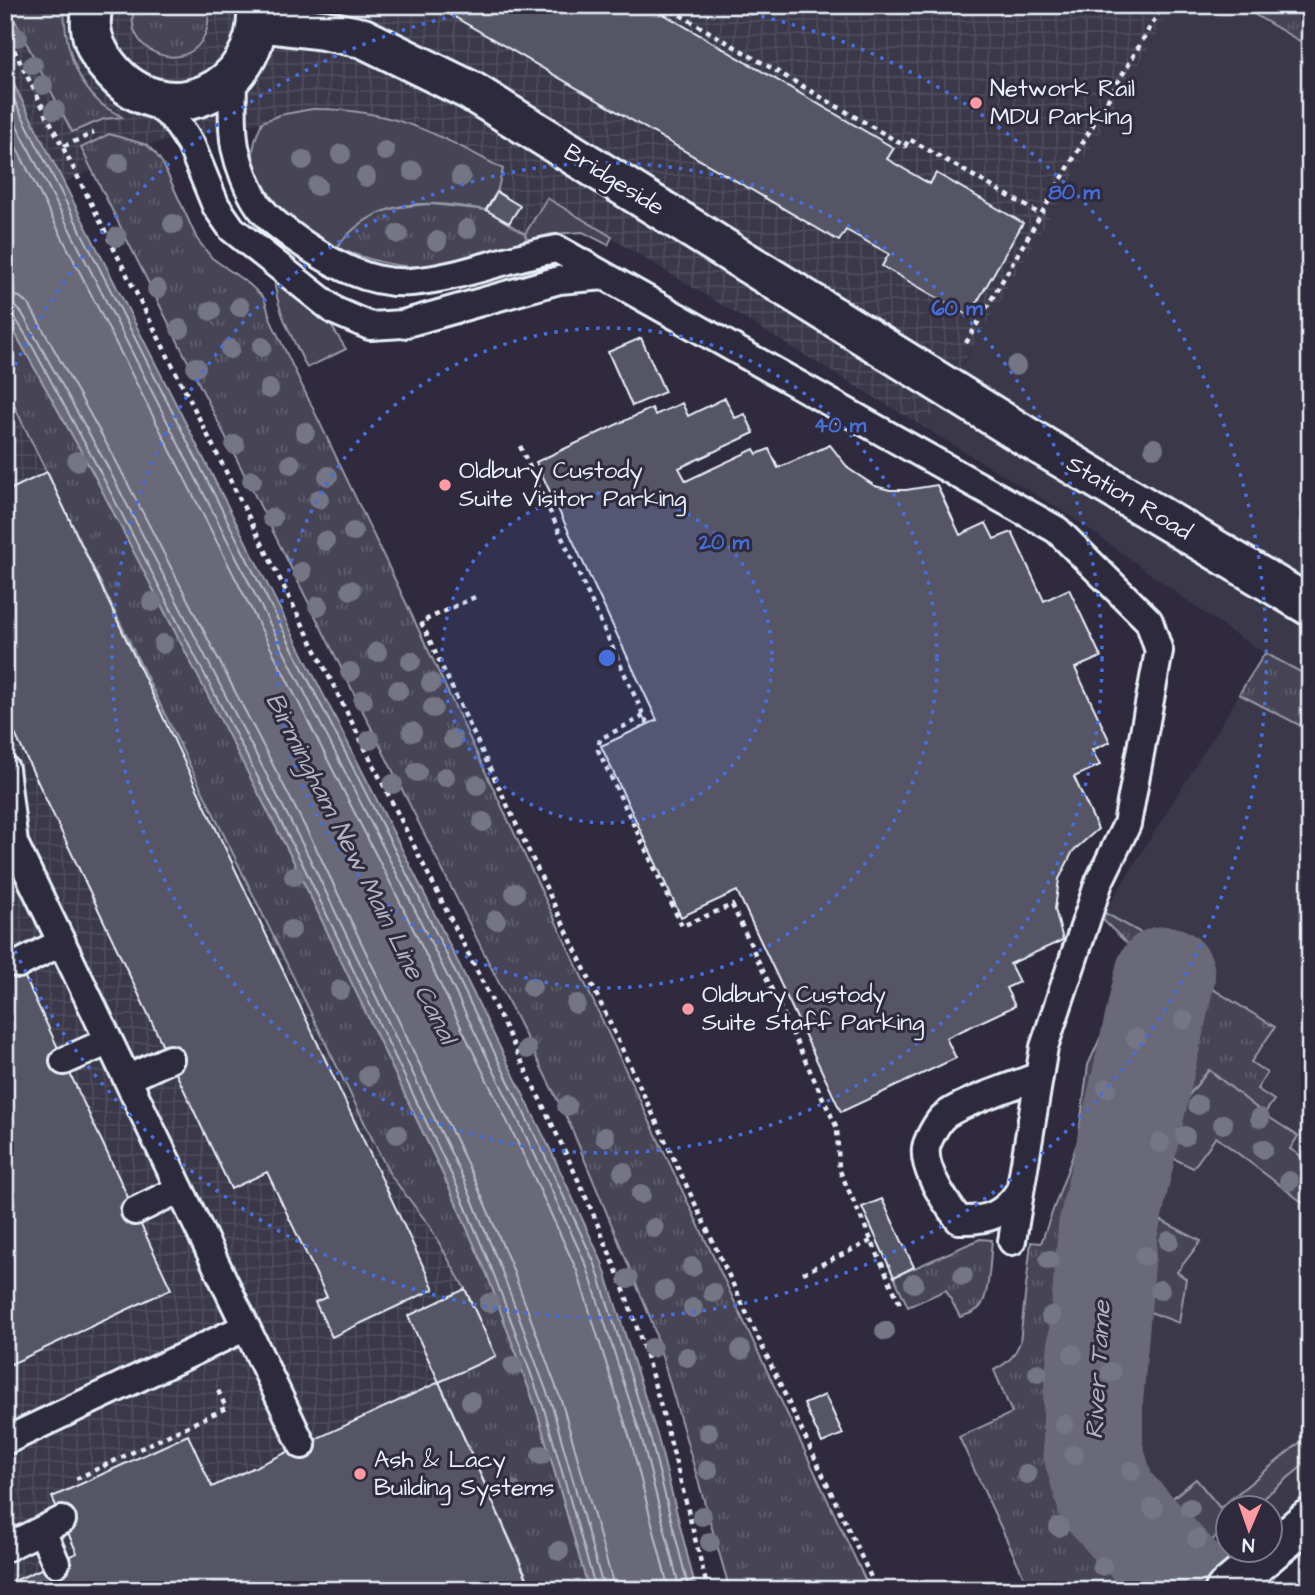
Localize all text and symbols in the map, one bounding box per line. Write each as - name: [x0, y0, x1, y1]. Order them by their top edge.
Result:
- place label: Network Rail MDU Parking: [990, 72, 1135, 135]
- marker: Network Rail MDU Parking: [968, 95, 984, 111]
- street label: Bridgeside: [557, 136, 671, 225]
- text: 80 m: [1048, 178, 1100, 207]
- text: 60 m: [931, 294, 983, 323]
- text: 40 m: [814, 411, 867, 440]
- street label: Station Road: [1060, 447, 1198, 549]
- place label: Oldbury Custody Suite Visitor Parking: [459, 454, 686, 517]
- marker: Oldbury Custody Suite Visitor Parking: [437, 477, 453, 493]
- text: 20 m: [698, 528, 750, 557]
- centre of rings: [595, 646, 619, 670]
- water label: Birmingham New Main Line Canal: [256, 686, 467, 1053]
- place label: Oldbury Custody Suite Staff Parking: [702, 978, 925, 1041]
- marker: Oldbury Custody Suite Staff Parking: [680, 1001, 696, 1017]
- water label: River Tame: [1076, 1298, 1120, 1440]
- place label: Ash & Lacy Building Systems: [374, 1443, 555, 1506]
- marker: Ash & Lacy Building Systems: [352, 1466, 368, 1482]
- north arrow: [1214, 1494, 1284, 1564]
- text: N: [1242, 1531, 1255, 1558]

